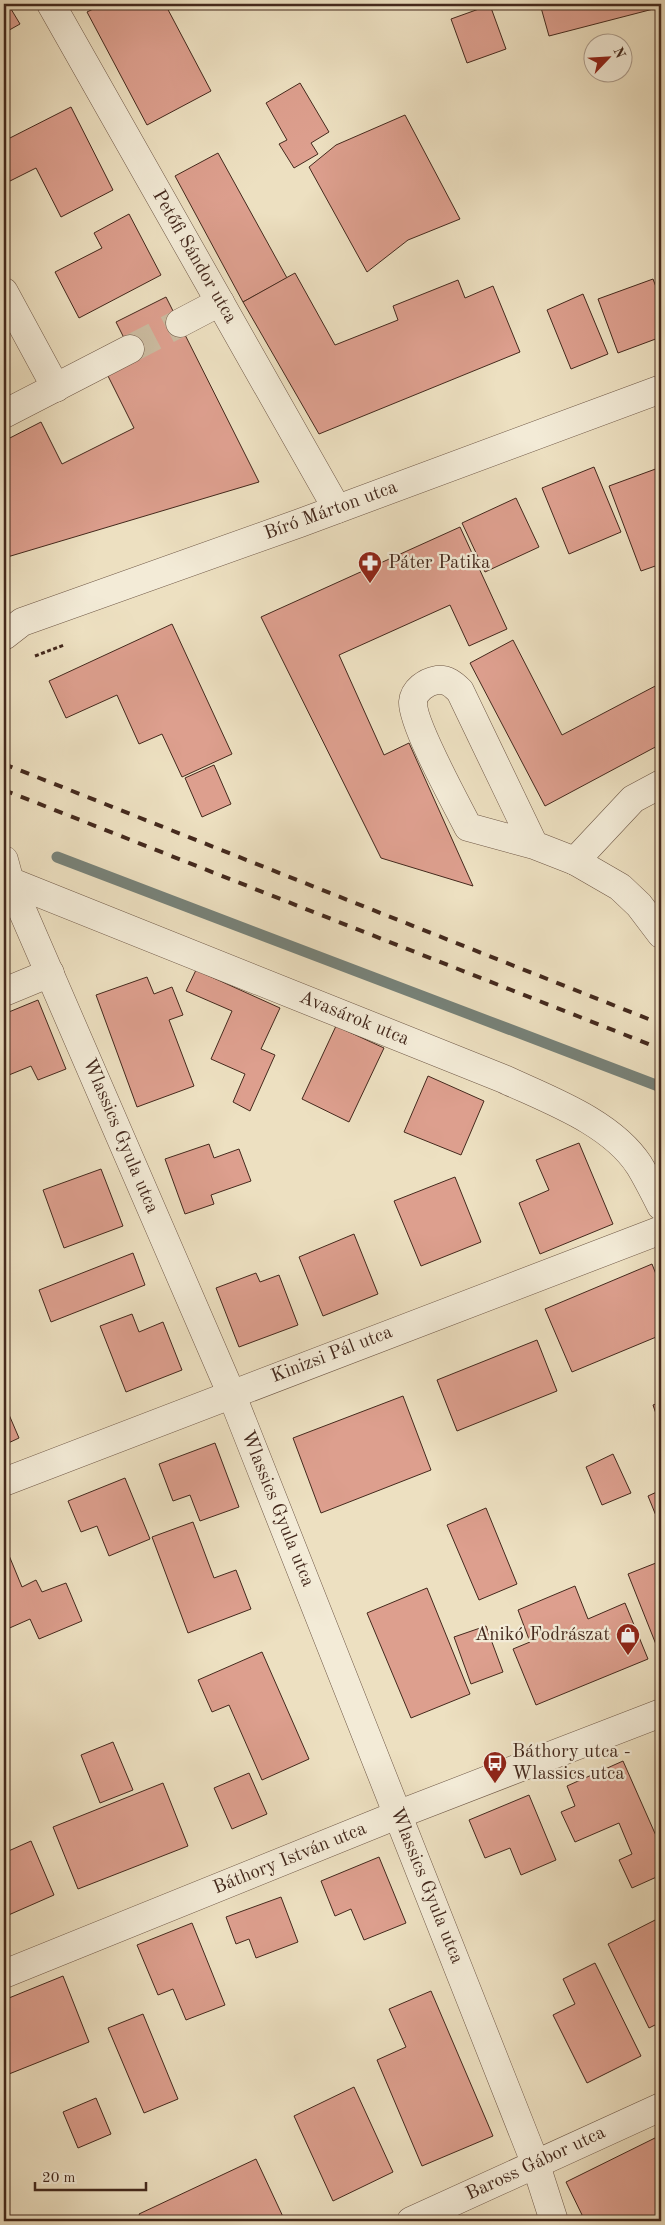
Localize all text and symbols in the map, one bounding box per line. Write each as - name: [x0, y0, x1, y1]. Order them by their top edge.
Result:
- north arrow: [582, 32, 632, 82]
- text: N: [610, 45, 628, 61]
- street label: Petőfi Sándor utca: [148, 187, 240, 327]
- street label: Bíró Márton utca: [262, 478, 401, 544]
- pharmacy icon: Páter Patika: [357, 550, 383, 584]
- place label: Páter Patika: [388, 554, 491, 573]
- street label: Avasárok utca: [296, 988, 412, 1050]
- street label: Wlassics Gyula utca: [79, 1056, 162, 1217]
- street label: Kinizsi Pál utca: [269, 1323, 396, 1387]
- street label: Wlassics Gyula utca: [237, 1428, 317, 1590]
- shop icon: Anikó Fodrászat: [615, 1622, 641, 1656]
- place label: Anikó Fodrászat: [475, 1626, 610, 1645]
- place label: Báthory utca - Wlassics utca: [512, 1743, 631, 1784]
- bus stop icon: Báthory utca - Wlassics utca: [482, 1750, 508, 1784]
- street label: Wlassics Gyula utca: [386, 1805, 466, 1967]
- street label: Báthory István utca: [211, 1819, 370, 1898]
- street label: Baross Gábor utca: [463, 2123, 609, 2205]
- scale bar: [35, 2160, 146, 2192]
- text: 20 m: [42, 2171, 76, 2186]

